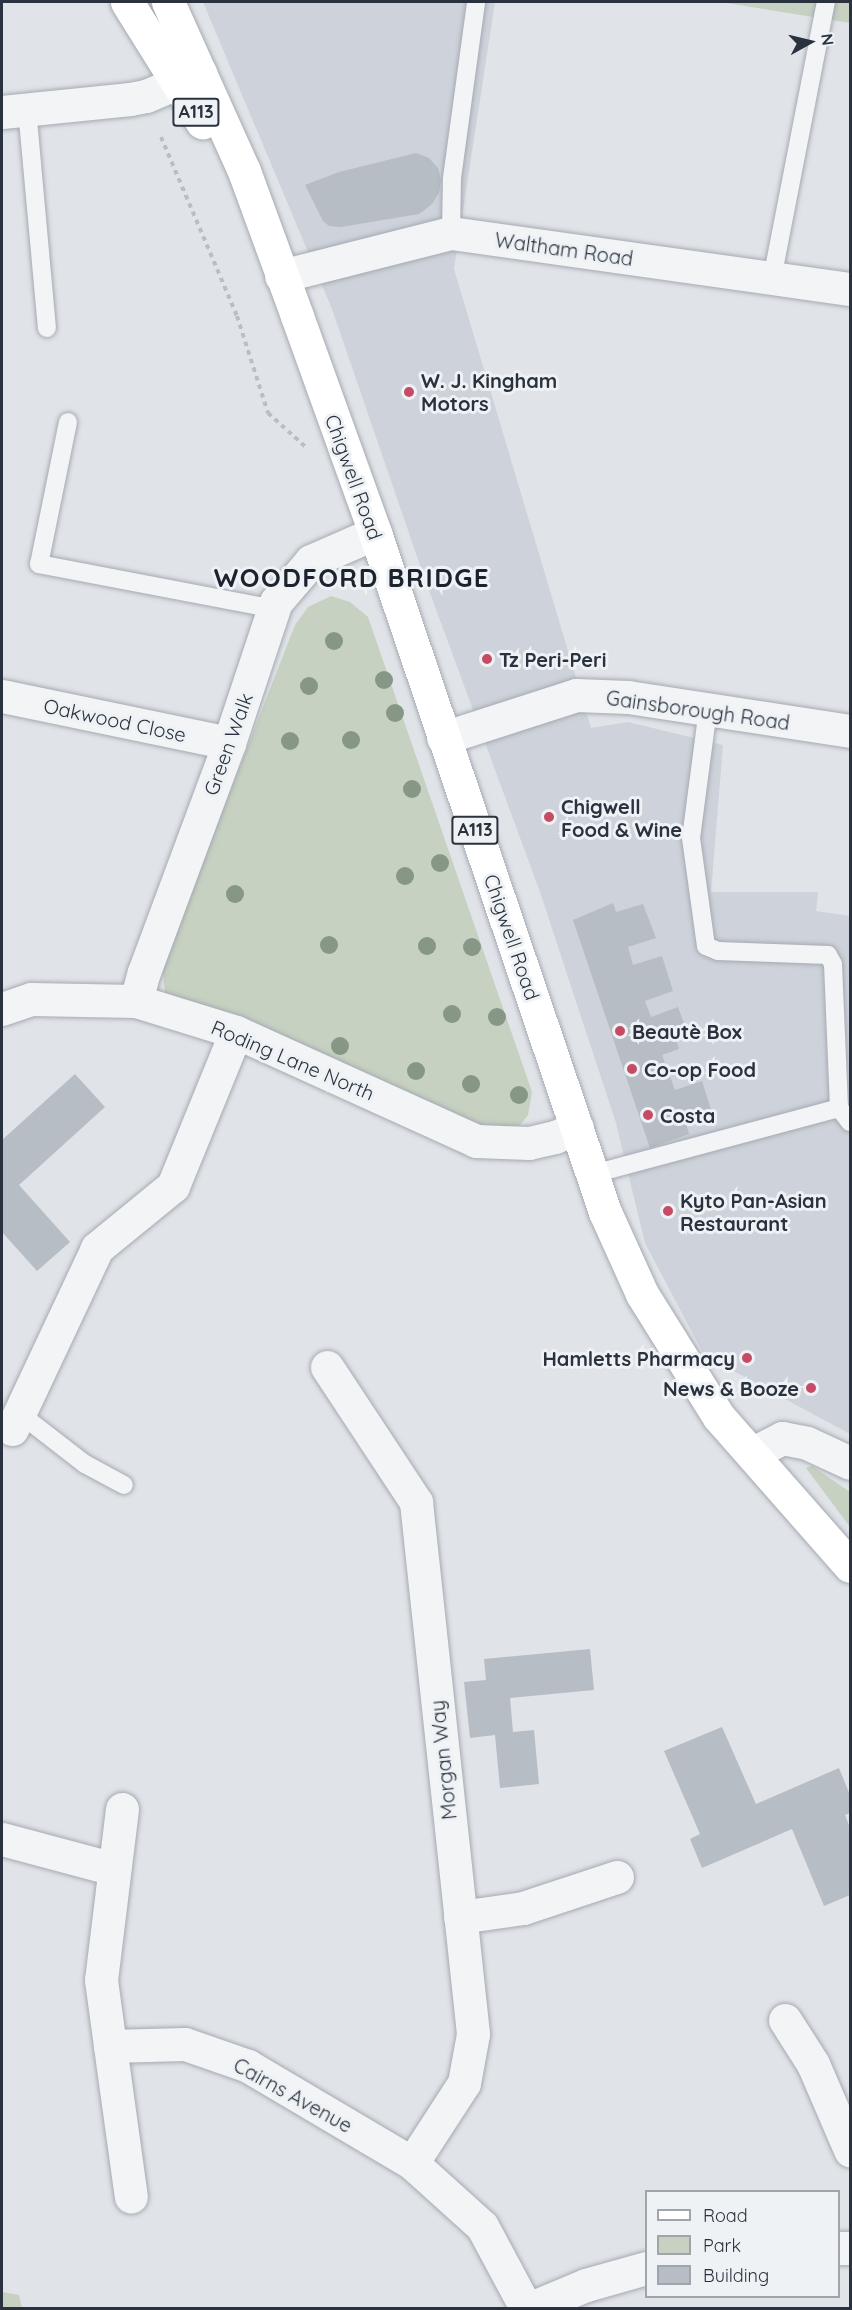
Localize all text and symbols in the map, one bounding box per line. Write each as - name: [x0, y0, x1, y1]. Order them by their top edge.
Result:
- north arrow: [780, 12, 840, 72]
- text: N: [817, 32, 839, 47]
- road number: A113: [172, 97, 220, 127]
- street label: Waltham Road: [493, 227, 635, 271]
- place label: W. J. Kingham Motors: [421, 368, 557, 415]
- marker: W. J. Kingham Motors: [402, 385, 416, 399]
- street label: Chigwell Road: [320, 411, 388, 543]
- district label: WOODFORD BRIDGE: [214, 562, 490, 594]
- place label: Tz Peri-Peri: [499, 647, 606, 671]
- marker: Tz Peri-Peri: [480, 652, 494, 666]
- street label: Gainsborough Road: [605, 685, 791, 735]
- street label: Green Walk: [198, 689, 258, 799]
- street label: Oakwood Close: [42, 693, 188, 747]
- place label: Chigwell Food & Wine: [561, 794, 682, 841]
- marker: Chigwell Food & Wine: [542, 810, 556, 824]
- road number: A113: [451, 815, 499, 845]
- street label: Chigwell Road: [479, 871, 545, 1003]
- street label: Roding Lane North: [208, 1015, 378, 1105]
- place label: Beautè Box: [632, 1019, 742, 1043]
- marker: Beautè Box: [613, 1024, 627, 1038]
- place label: Co-op Food: [644, 1057, 756, 1081]
- marker: Co-op Food: [625, 1062, 639, 1076]
- place label: Costa: [660, 1103, 715, 1127]
- marker: Costa: [641, 1108, 655, 1122]
- place label: Kyto Pan-Asian Restaurant: [680, 1188, 827, 1235]
- marker: Kyto Pan-Asian Restaurant: [661, 1204, 675, 1218]
- place label: Hamletts Pharmacy: [542, 1346, 735, 1370]
- marker: Hamletts Pharmacy: [740, 1351, 754, 1365]
- place label: News & Booze: [663, 1376, 799, 1400]
- marker: News & Booze: [804, 1381, 818, 1395]
- street label: Morgan Way: [425, 1699, 461, 1821]
- street label: Cairns Avenue: [229, 2053, 357, 2137]
- legend: [645, 2190, 840, 2298]
- text: Road: [703, 2204, 748, 2227]
- text: Park: [703, 2234, 741, 2257]
- text: Building: [703, 2264, 769, 2287]

